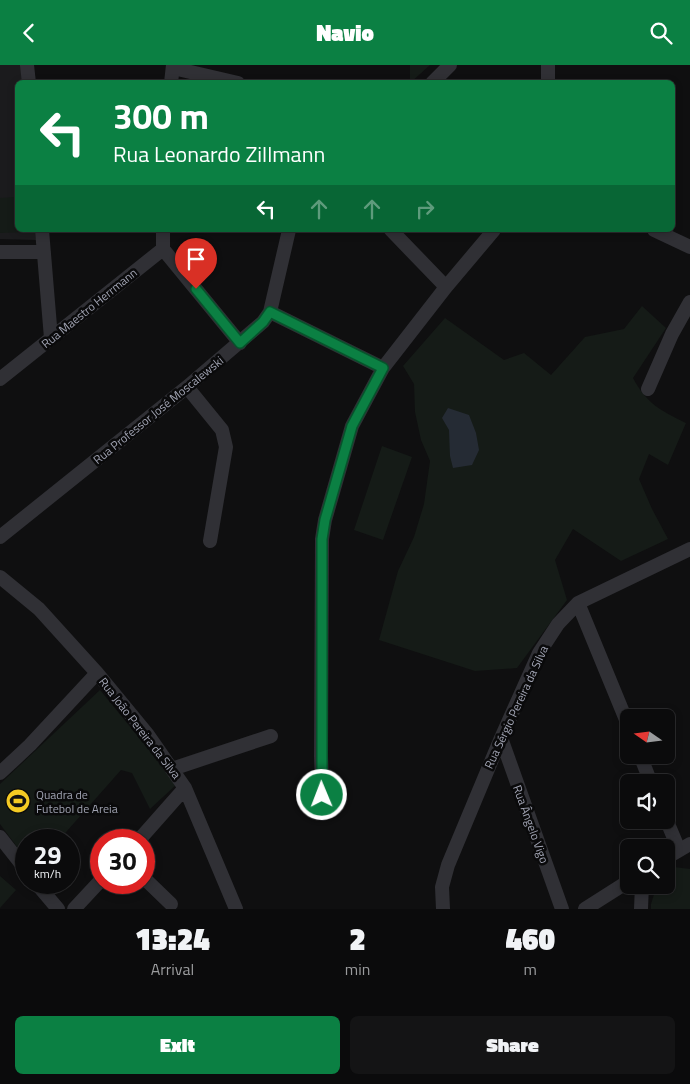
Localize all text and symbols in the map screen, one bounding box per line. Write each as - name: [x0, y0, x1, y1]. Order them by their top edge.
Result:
- text: Navio: [316, 16, 374, 50]
- icon: back: [15, 19, 43, 47]
- icon: search: [647, 19, 675, 47]
- text: 300 m: [113, 89, 209, 143]
- icon: left: [30, 100, 95, 165]
- text: Rua Leonardo Zillmann: [113, 137, 325, 171]
- icon: left: [252, 195, 280, 223]
- icon: ahead: [305, 195, 333, 223]
- icon: ahead: [358, 195, 386, 223]
- icon: right: [411, 195, 439, 223]
- pin: [175, 238, 217, 289]
- icon: arrive: [182, 245, 210, 273]
- street label: Rua Maestro Herrmann: [37, 263, 141, 353]
- street label: Rua Professor José Moscalewski: [89, 351, 227, 469]
- street label: Rua Sérgio Pereira da Silva: [479, 642, 553, 772]
- street label: Rua João Pereira da Silva: [94, 673, 186, 783]
- north arrow: [620, 709, 675, 764]
- map controls: [620, 709, 675, 894]
- position arrow: [295, 768, 347, 820]
- button: sound: [620, 774, 675, 829]
- street label: Rua Ângelo Vigo: [508, 782, 554, 866]
- place label: Quadra de Futebol de Areia: [36, 785, 118, 818]
- sports icon: Quadra de Futebol de Areia: [5, 788, 31, 814]
- speed limit sign: 30: [90, 829, 155, 894]
- text: 29: [33, 836, 62, 874]
- button: search: [620, 839, 675, 894]
- text: km/h: [34, 864, 61, 883]
- text: 13:24: [135, 916, 210, 962]
- text: 2: [349, 916, 366, 962]
- text: 460: [505, 916, 555, 962]
- text: Arrival: [151, 957, 194, 981]
- text: min: [345, 957, 370, 981]
- text: m: [523, 957, 537, 981]
- button: Exit: [15, 1016, 340, 1074]
- button: Share: [350, 1016, 675, 1074]

